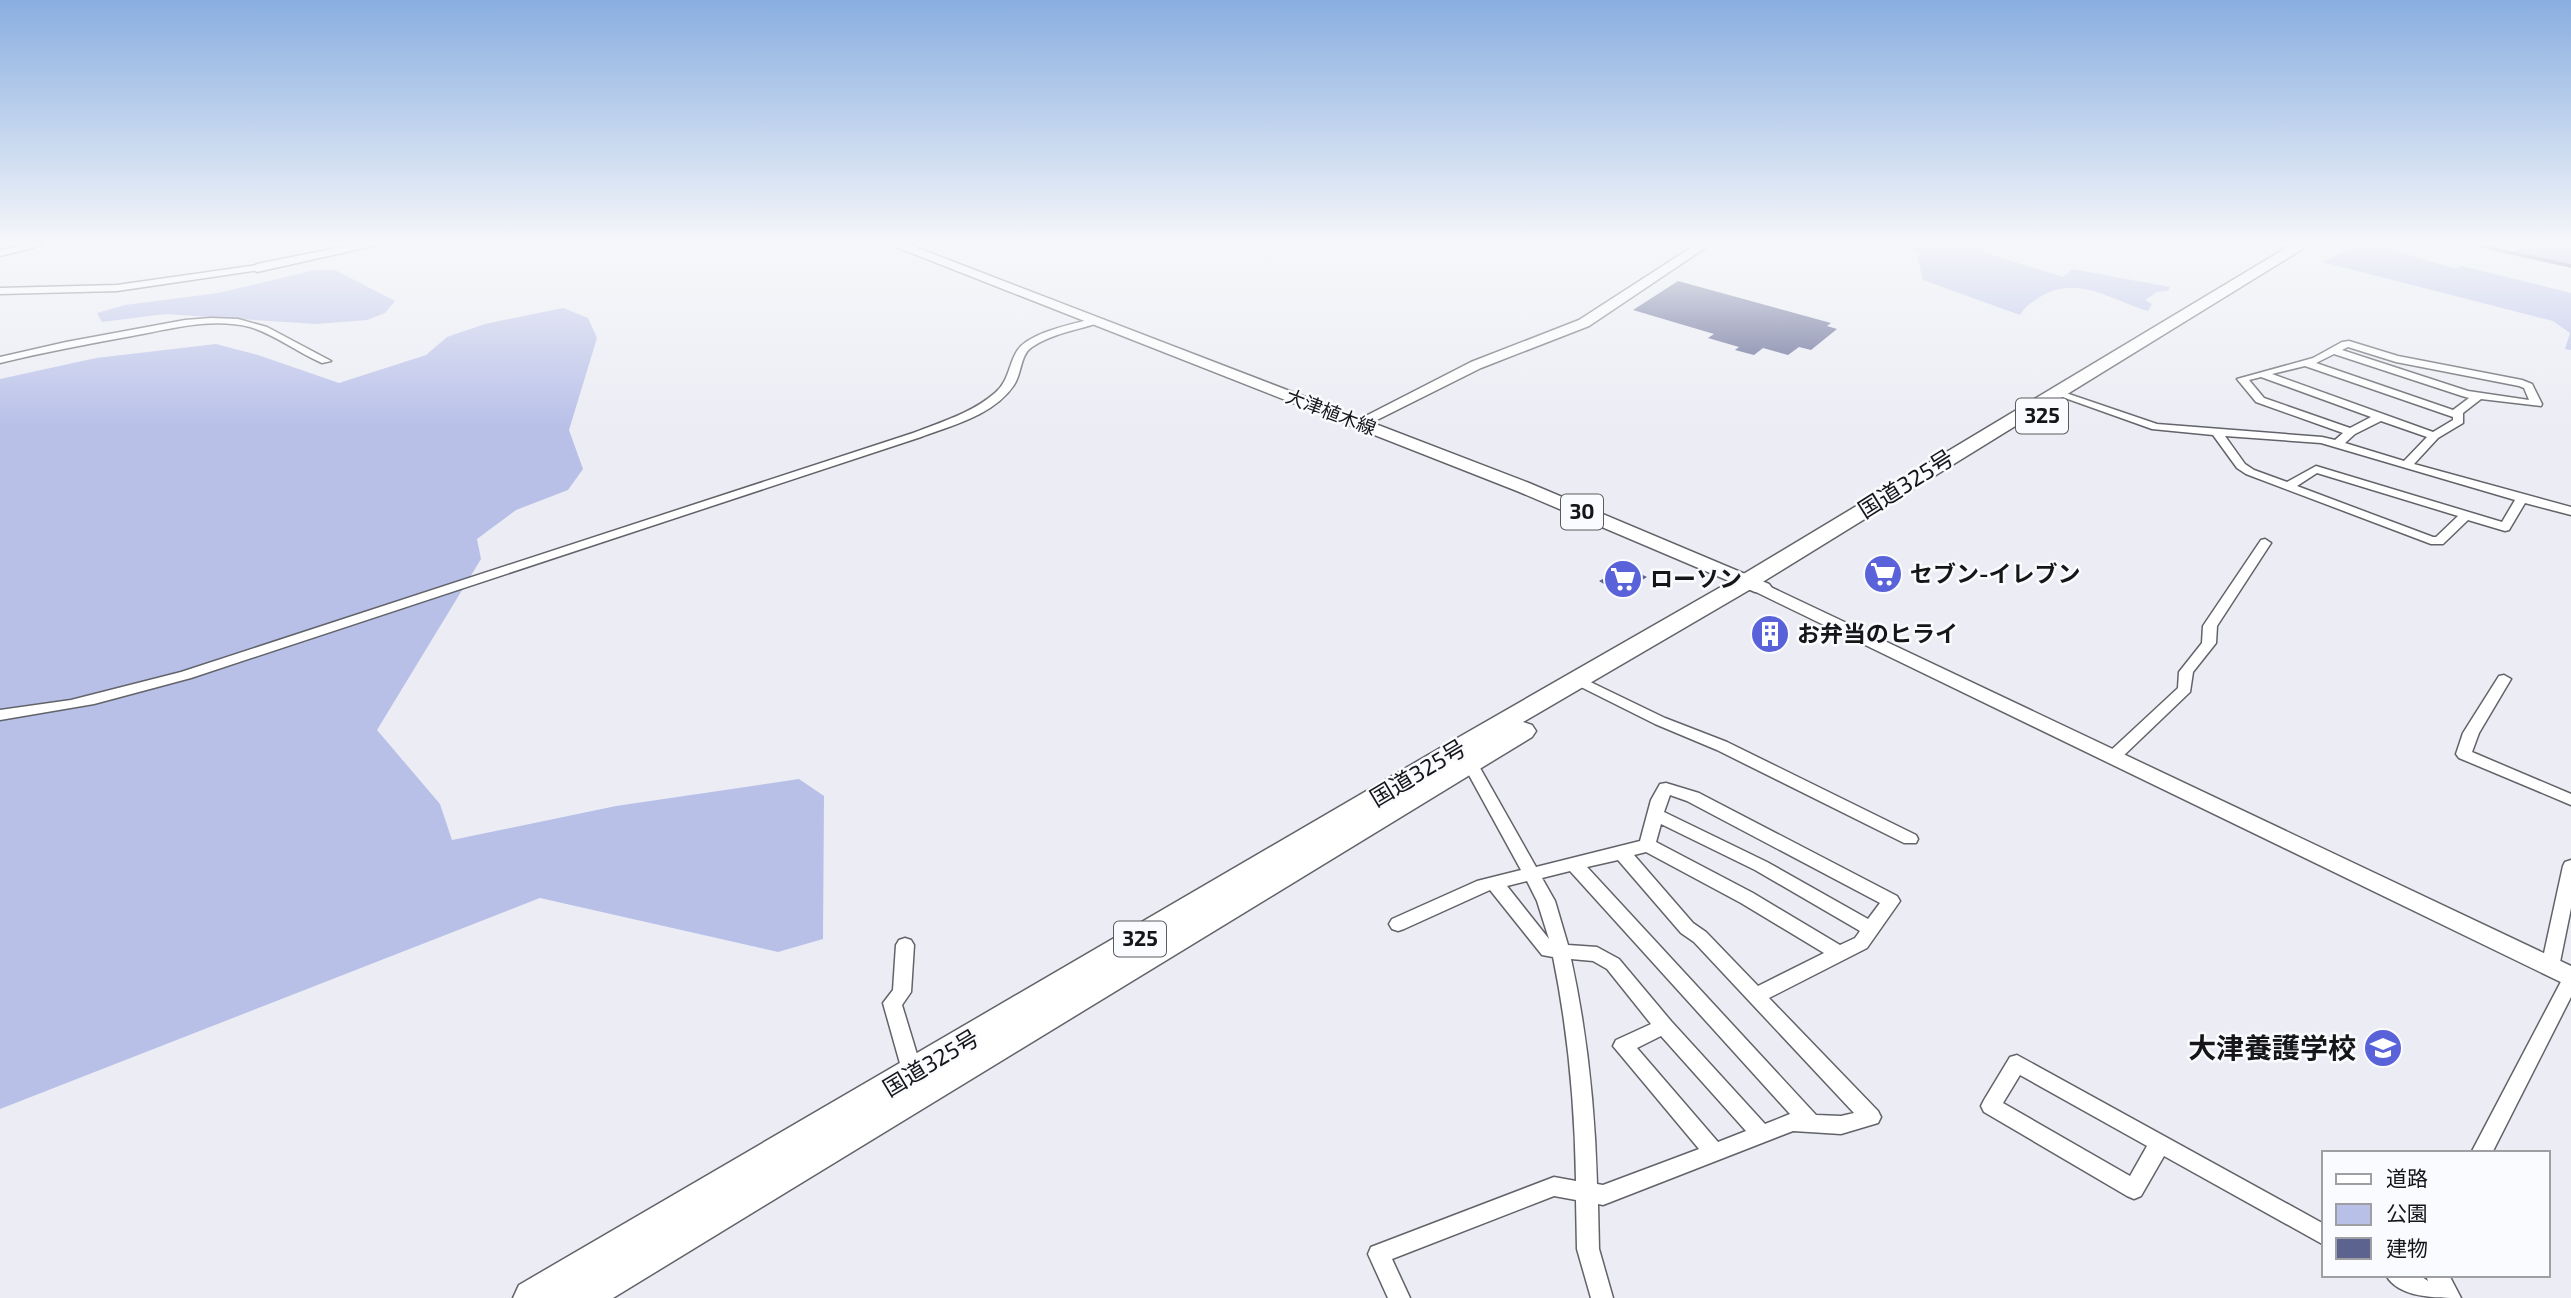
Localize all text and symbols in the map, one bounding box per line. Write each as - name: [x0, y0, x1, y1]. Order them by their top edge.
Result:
- street label: 大津植木線: [1283, 384, 1380, 439]
- road number: 325: [2016, 398, 2068, 434]
- street label: 国道325号: [1853, 443, 1958, 523]
- road number: 30: [1561, 494, 1603, 530]
- supermarket icon: セブン-イレブン: [1862, 553, 1904, 595]
- supermarket icon: ローソン: [1602, 558, 1644, 600]
- place label: セブン-イレブン: [1910, 559, 2081, 587]
- place label: ローソン: [1650, 564, 1742, 592]
- building icon: お弁当のヒライ: [1749, 613, 1791, 655]
- place label: お弁当のヒライ: [1797, 619, 1958, 647]
- street label: 国道325号: [1364, 733, 1471, 812]
- road number: 325: [1114, 922, 1166, 956]
- street label: 国道325号: [877, 1023, 984, 1102]
- school or university icon: 大津養護学校: [2362, 1027, 2404, 1069]
- place label: 大津養護学校: [2188, 1030, 2356, 1064]
- legend: [2322, 1151, 2550, 1277]
- text: 道路: [2386, 1165, 2428, 1190]
- text: 公園: [2386, 1200, 2428, 1225]
- text: 建物: [2386, 1235, 2428, 1260]

